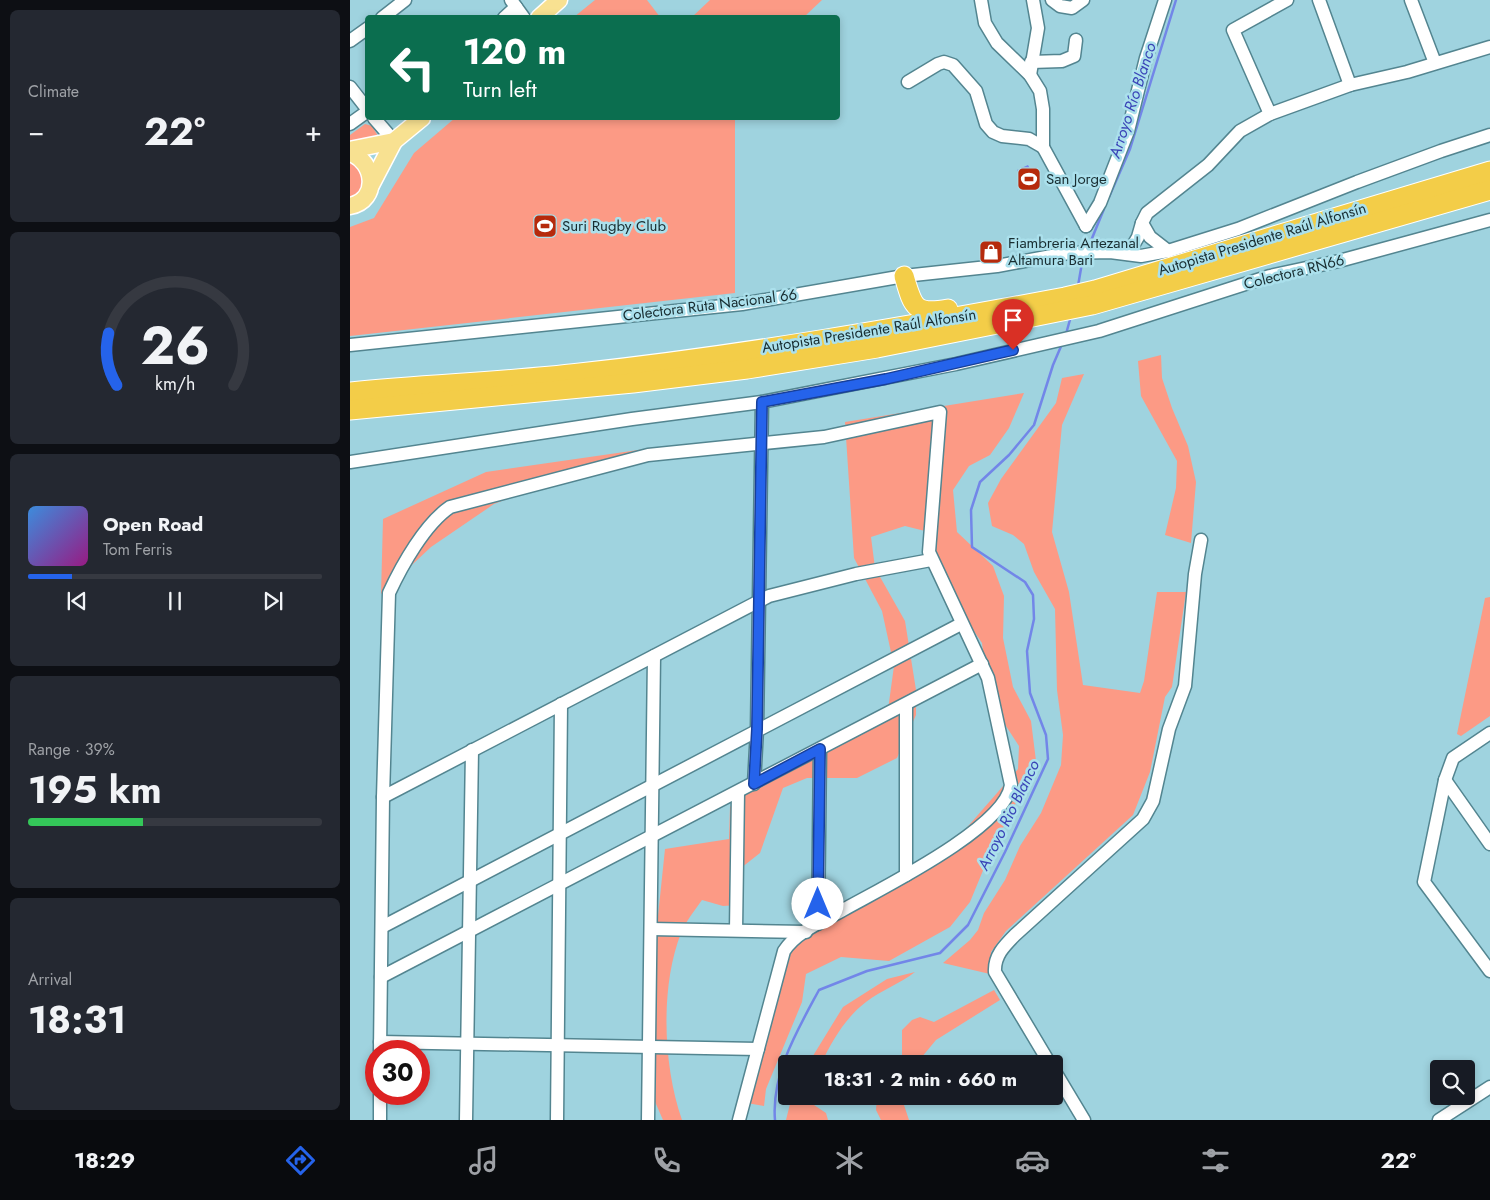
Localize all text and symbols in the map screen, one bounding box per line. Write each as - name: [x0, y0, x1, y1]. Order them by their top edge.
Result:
- text: 120 m: [463, 27, 566, 77]
- icon: left: [380, 35, 445, 100]
- water label: Arroyo Río Blanco: [1103, 39, 1162, 162]
- text: Turn left: [463, 73, 537, 105]
- text: Climate: [28, 80, 79, 103]
- text: 22°: [144, 104, 205, 159]
- text: −: [28, 111, 45, 152]
- text: +: [305, 111, 322, 152]
- sports icon: San Jorge: [1016, 166, 1042, 192]
- place label: San Jorge: [1046, 168, 1107, 190]
- street label: Autopista Presidente Raúl Alfonsín: [1155, 197, 1369, 281]
- sports icon: Suri Rugby Club: [532, 213, 558, 239]
- place label: Suri Rugby Club: [562, 215, 666, 237]
- place label: Fiambreria Artezanal Altamura Bari: [1008, 232, 1139, 271]
- shop icon: Fiambreria Artezanal Altamura Bari: [978, 239, 1004, 265]
- street label: Colectora RN66: [1241, 249, 1347, 295]
- street label: Colectora Ruta Nacional 66: [622, 283, 798, 327]
- pin: [992, 299, 1034, 350]
- street label: Autopista Presidente Raúl Alfonsín: [760, 303, 978, 359]
- icon: arrive: [999, 306, 1027, 334]
- text: 26: [141, 308, 209, 384]
- text: km/h: [155, 371, 195, 397]
- text: Open Road: [103, 511, 203, 538]
- text: Tom Ferris: [103, 538, 172, 561]
- icon: previous: [63, 587, 91, 615]
- icon: pause: [161, 587, 189, 615]
- icon: next: [259, 587, 287, 615]
- text: Range · 39%: [28, 738, 115, 761]
- water label: Arroyo Rio Blanco: [971, 756, 1045, 875]
- text: 195 km: [28, 762, 162, 817]
- position arrow: [791, 877, 843, 929]
- text: Arrival: [28, 968, 72, 991]
- text: 18:31: [28, 992, 126, 1047]
- speed limit sign: 30: [365, 1040, 430, 1105]
- map controls: [1430, 1060, 1475, 1105]
- button: search: [1430, 1060, 1475, 1105]
- text: 18:31 · 2 min · 660 m: [824, 1066, 1017, 1093]
- icon: directions: [283, 1143, 318, 1178]
- icon: music: [466, 1143, 501, 1178]
- icon: phone: [649, 1143, 684, 1178]
- icon: climate: [832, 1143, 867, 1178]
- icon: car: [1015, 1143, 1050, 1178]
- icon: filters: [1198, 1143, 1233, 1178]
- text: 18:29: [74, 1144, 135, 1176]
- text: 22°: [1381, 1144, 1416, 1176]

